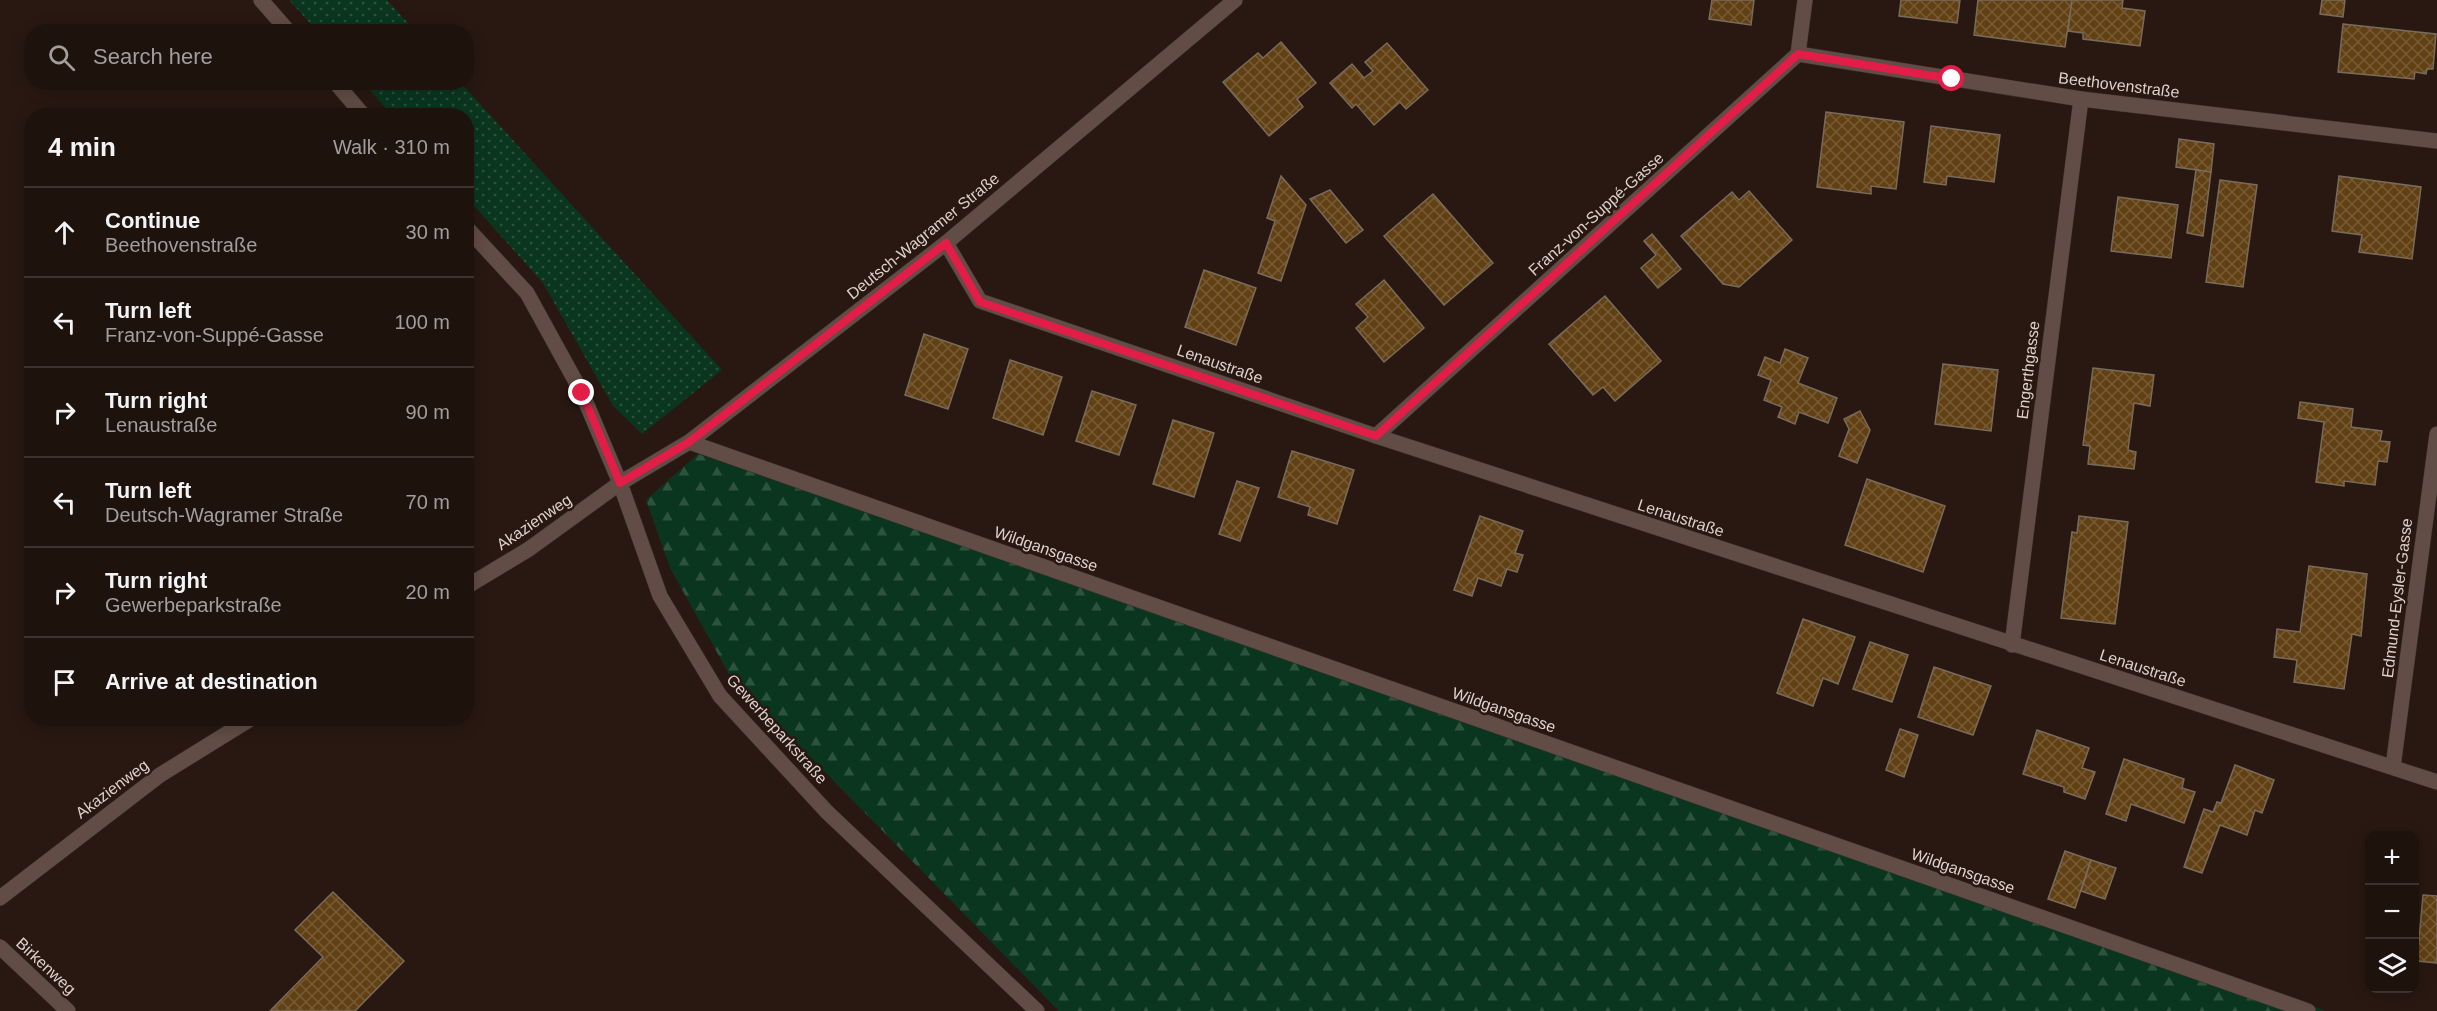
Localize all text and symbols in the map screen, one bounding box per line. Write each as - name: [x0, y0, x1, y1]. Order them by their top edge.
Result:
- search box: [24, 24, 474, 90]
- icon: search: [45, 41, 78, 74]
- text: Search here: [93, 44, 213, 69]
- route start: [1938, 65, 1964, 91]
- street label: Beethovenstraße: [2057, 69, 2181, 101]
- text: 4 min: [48, 132, 116, 162]
- text: Walk · 310 m: [333, 136, 450, 158]
- street label: Franz-von-Suppé-Gasse: [1525, 149, 1667, 279]
- street label: Deutsch-Wagramer Straße: [844, 169, 1002, 303]
- text: Continue: [105, 208, 200, 233]
- icon: ahead: [48, 216, 81, 249]
- text: 30 m: [406, 221, 450, 243]
- text: Beethovenstraße: [105, 234, 257, 256]
- text: Turn left: [105, 298, 191, 323]
- icon: left: [48, 306, 81, 339]
- text: 100 m: [394, 311, 450, 333]
- street label: Engerthgasse: [2014, 320, 2042, 420]
- text: Franz-von-Suppé-Gasse: [105, 324, 324, 346]
- street label: Lenaustraße: [1175, 341, 1265, 387]
- route end: [568, 379, 594, 405]
- text: Turn right: [105, 388, 207, 413]
- icon: right: [48, 396, 81, 429]
- text: 90 m: [406, 401, 450, 423]
- text: Lenaustraße: [105, 414, 217, 436]
- text: Turn left: [105, 478, 191, 503]
- icon: left: [48, 486, 81, 519]
- text: 70 m: [406, 491, 450, 513]
- street label: Akazienweg: [493, 491, 575, 553]
- street label: Lenaustraße: [1636, 496, 1726, 540]
- text: Deutsch-Wagramer Straße: [105, 504, 343, 526]
- street label: Edmund-Eysler-Gasse: [2379, 517, 2415, 679]
- street label: Wildgansgasse: [992, 523, 1100, 575]
- text: Turn right: [105, 568, 207, 593]
- icon: right: [48, 576, 81, 609]
- text: 20 m: [406, 581, 450, 603]
- text: Gewerbeparkstraße: [105, 594, 282, 616]
- street label: Lenaustraße: [2098, 646, 2188, 690]
- icon: arrive: [48, 666, 81, 699]
- text: Arrive at destination: [105, 669, 318, 694]
- street label: Gewerbeparkstraße: [723, 671, 831, 787]
- street label: Wildgansgasse: [1450, 684, 1558, 736]
- street label: Akazienweg: [72, 756, 152, 822]
- map controls: [2365, 831, 2419, 993]
- button: +: [2365, 831, 2419, 885]
- street label: Wildgansgasse: [1909, 845, 2017, 897]
- button: −: [2365, 885, 2419, 939]
- street label: Birkenweg: [13, 934, 79, 998]
- button: layers: [2365, 939, 2419, 993]

